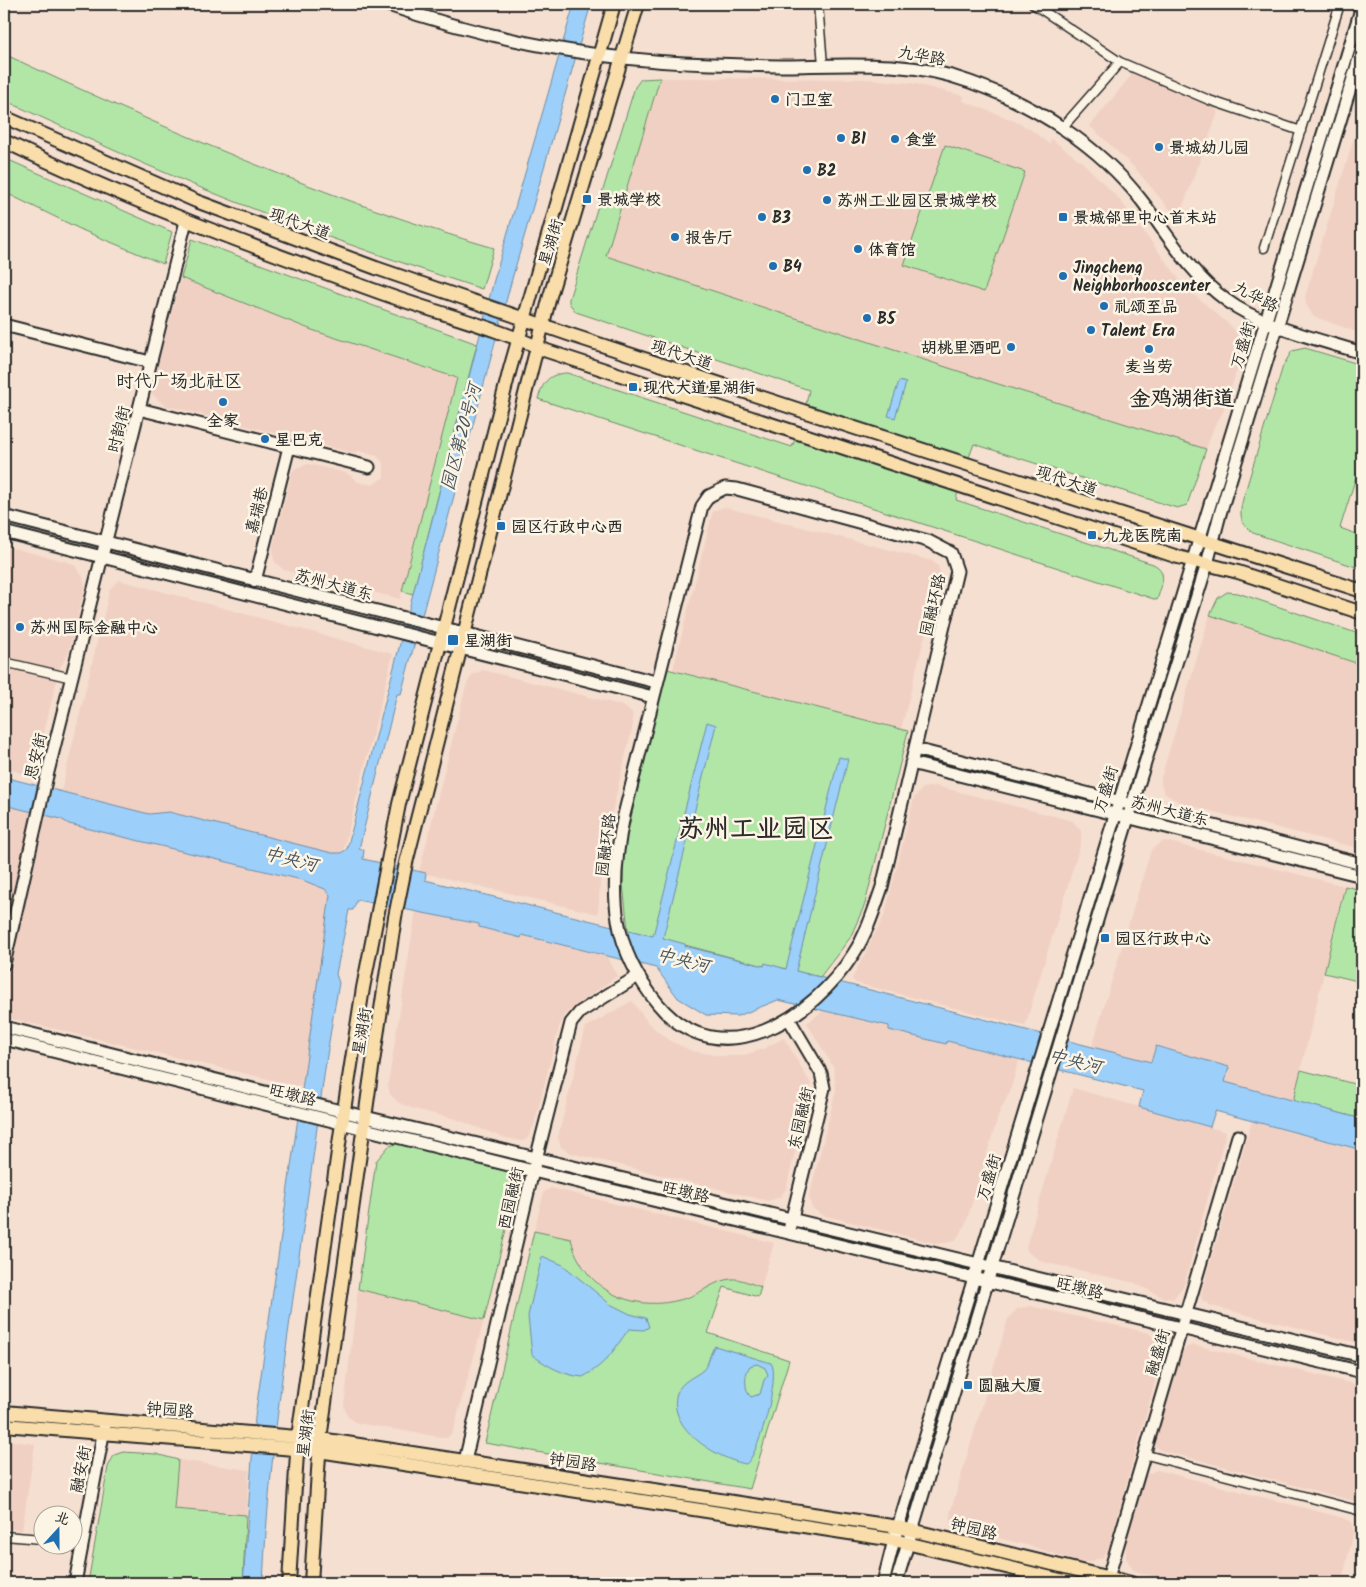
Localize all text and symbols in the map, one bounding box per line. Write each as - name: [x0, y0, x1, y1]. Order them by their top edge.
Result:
- street label: 九华路: [896, 40, 948, 73]
- place label: 门卫室: [785, 88, 833, 113]
- marker: 门卫室: [769, 93, 781, 105]
- place label: B1: [851, 127, 866, 152]
- place label: 食堂: [905, 128, 937, 153]
- marker: B1: [835, 132, 847, 144]
- marker: 食堂: [889, 133, 901, 145]
- place label: 景城幼儿园: [1169, 136, 1249, 161]
- marker: 景城幼儿园: [1153, 141, 1165, 153]
- place label: B2: [817, 159, 836, 184]
- marker: B2: [801, 164, 813, 176]
- place label: 景城学校: [597, 188, 661, 213]
- place label: 苏州工业园区景城学校: [837, 189, 997, 214]
- marker: 景城学校: [581, 193, 593, 205]
- marker: 苏州工业园区景城学校: [821, 194, 833, 206]
- street label: 现代大道: [265, 202, 334, 247]
- place label: B3: [772, 206, 791, 231]
- place label: 景城邻里中心首末站: [1073, 206, 1217, 231]
- marker: B3: [756, 211, 768, 223]
- marker: 景城邻里中心首末站: [1057, 211, 1069, 223]
- street label: 星湖街: [532, 216, 570, 269]
- place label: 报告厅: [685, 226, 733, 251]
- marker: 报告厅: [669, 231, 681, 243]
- place label: 体育馆: [868, 238, 916, 263]
- marker: 体育馆: [852, 243, 864, 255]
- place label: B4: [783, 255, 802, 280]
- place label: Jingcheng Neighborhooscenter: [1073, 256, 1212, 299]
- marker: B4: [767, 260, 779, 272]
- marker: Jingcheng Neighborhooscenter: [1057, 270, 1069, 282]
- street label: 九华路: [1228, 275, 1282, 319]
- place label: 礼颂至品: [1114, 295, 1178, 320]
- marker: 礼颂至品: [1098, 300, 1110, 312]
- place label: B5: [877, 307, 897, 332]
- marker: B5: [861, 312, 873, 324]
- place label: Talent Era: [1101, 319, 1175, 344]
- street label: 万盛街: [1224, 319, 1262, 372]
- marker: Talent Era: [1085, 324, 1097, 336]
- street label: 现代大道: [647, 334, 716, 377]
- place label: 胡桃里酒吧: [921, 336, 1001, 361]
- marker: 胡桃里酒吧: [1005, 341, 1017, 353]
- marker: 麦当劳: [1143, 343, 1155, 355]
- place label: 麦当劳: [1125, 355, 1173, 380]
- district label: 时代广场北社区: [116, 368, 242, 397]
- place label: 现代大道星湖街: [643, 376, 755, 401]
- water label: 园区第20号河: [434, 378, 491, 494]
- marker: 现代大道星湖街: [627, 381, 639, 393]
- district label: 金鸡湖街道: [1130, 383, 1235, 416]
- marker: 全家: [217, 396, 229, 408]
- street label: 时韵街: [102, 403, 137, 456]
- place label: 全家: [207, 409, 239, 434]
- place label: 星巴克: [275, 428, 323, 453]
- marker: 星巴克: [259, 433, 271, 445]
- street label: 现代大道: [1032, 460, 1101, 503]
- street label: 嘉瑞巷: [240, 484, 275, 537]
- place label: 园区行政中心西: [511, 515, 623, 540]
- marker: 园区行政中心西: [495, 520, 507, 532]
- place label: 九龙医院南: [1102, 524, 1182, 549]
- marker: 九龙医院南: [1086, 529, 1098, 541]
- street label: 苏州大道东: [292, 563, 375, 608]
- street label: 园融环路: [914, 571, 953, 639]
- place label: 苏州国际金融中心: [30, 616, 158, 641]
- marker: 苏州国际金融中心: [14, 621, 26, 633]
- place label: 星湖街: [464, 629, 512, 654]
- marker: 星湖街: [446, 633, 460, 647]
- street label: 思安街: [19, 730, 54, 783]
- street label: 万盛街: [1087, 763, 1125, 816]
- street label: 苏州大道东: [1128, 790, 1211, 833]
- district label: 苏州工业园区: [678, 809, 834, 851]
- street label: 园融环路: [590, 812, 623, 878]
- water label: 中央河: [261, 840, 323, 882]
- place label: 园区行政中心: [1115, 927, 1211, 952]
- marker: 园区行政中心: [1099, 932, 1111, 944]
- water label: 中央河: [653, 941, 715, 983]
- street label: 星湖街: [346, 1006, 379, 1057]
- water label: 中央河: [1045, 1042, 1107, 1084]
- street label: 旺墩路: [266, 1078, 319, 1113]
- street label: 东园融街: [782, 1084, 821, 1152]
- street label: 万盛街: [970, 1151, 1008, 1204]
- street label: 西园融街: [492, 1164, 531, 1232]
- street label: 旺墩路: [659, 1175, 712, 1210]
- street label: 旺墩路: [1053, 1271, 1106, 1306]
- street label: 融盛街: [1139, 1326, 1177, 1379]
- place label: 圆融大厦: [978, 1374, 1042, 1399]
- marker: 圆融大厦: [962, 1379, 974, 1391]
- street label: 钟园路: [145, 1396, 195, 1425]
- street label: 星湖街: [291, 1408, 322, 1459]
- street label: 融安街: [65, 1443, 98, 1495]
- street label: 钟园路: [547, 1446, 598, 1479]
- north arrow: [32, 1504, 82, 1554]
- text: 北: [52, 1506, 73, 1532]
- street label: 钟园路: [947, 1512, 1000, 1547]

